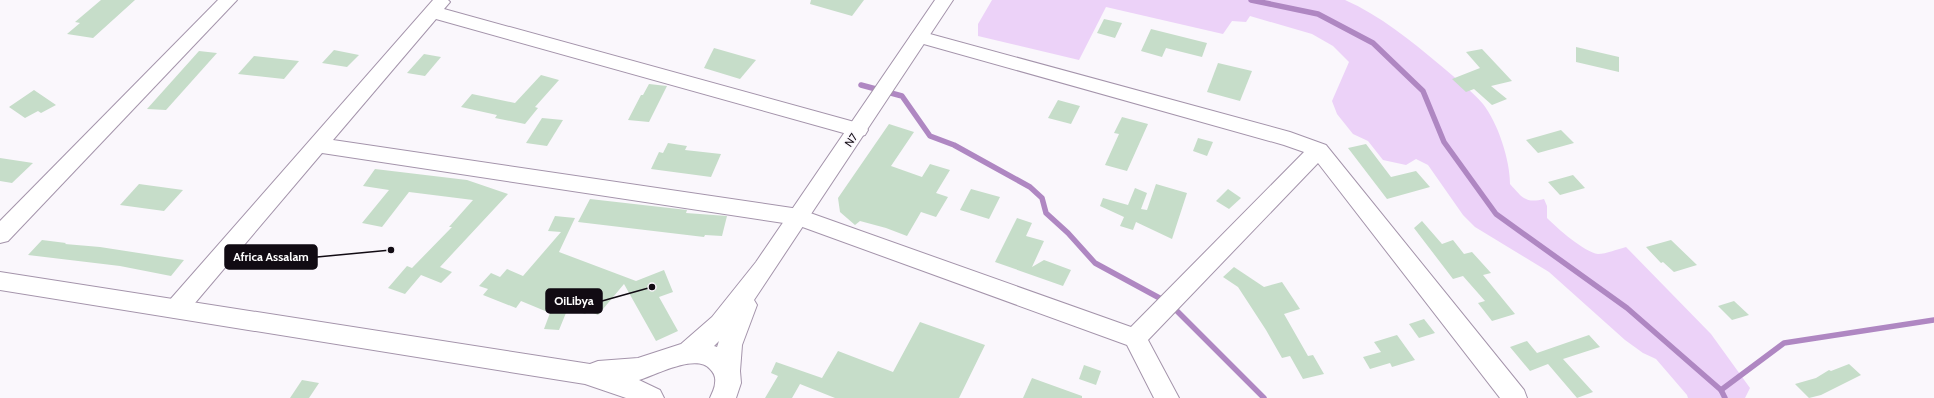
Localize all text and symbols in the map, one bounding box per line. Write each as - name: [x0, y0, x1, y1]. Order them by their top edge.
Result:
- street label: N7: [841, 130, 861, 149]
- callout: Africa Assalam: [225, 245, 317, 269]
- text: Africa Assalam: [233, 249, 309, 264]
- callout: OiLibya: [546, 289, 602, 313]
- text: OiLibya: [554, 293, 594, 308]

